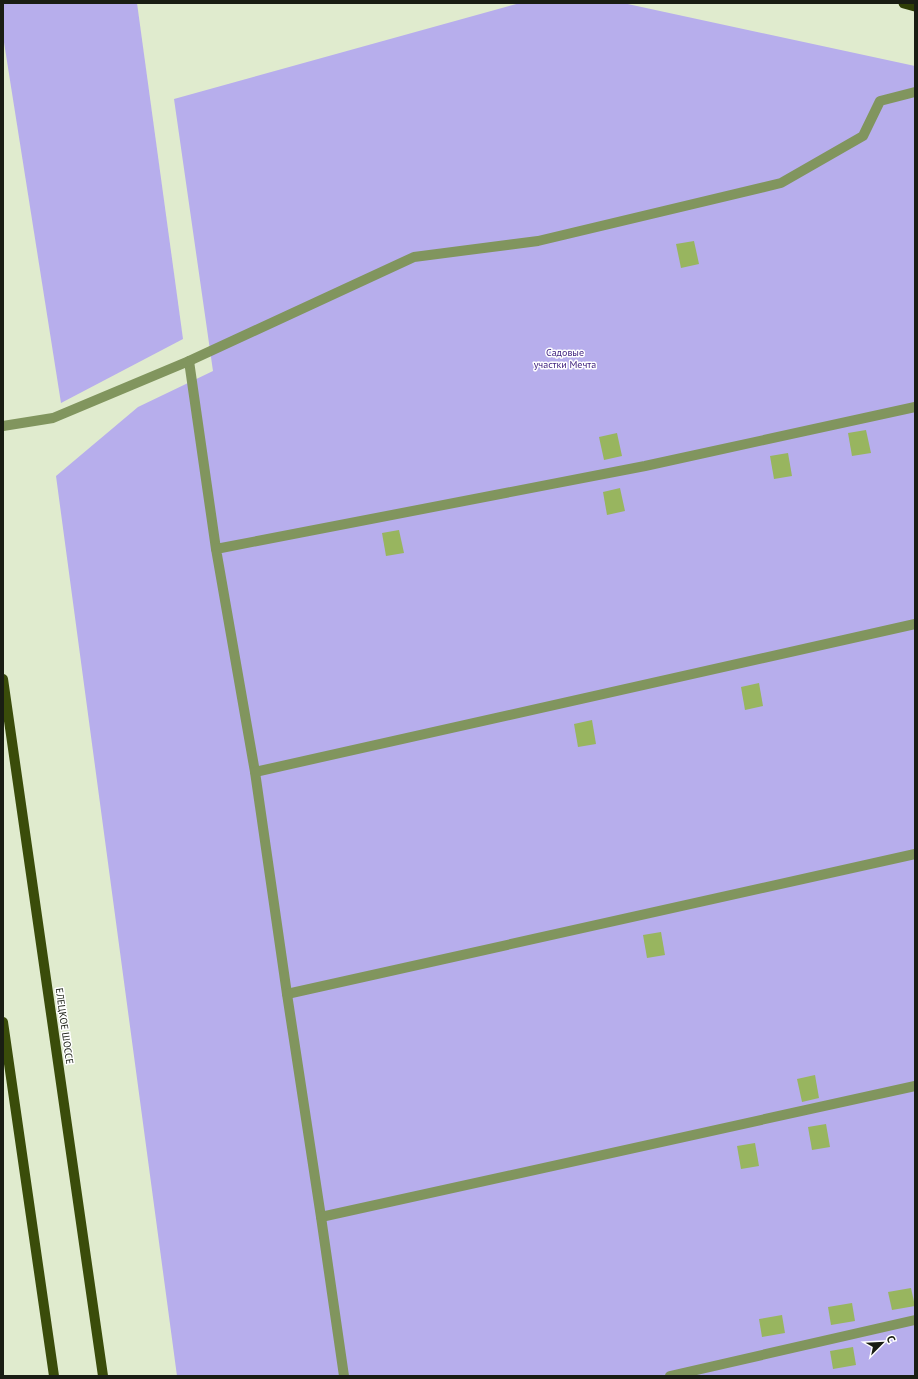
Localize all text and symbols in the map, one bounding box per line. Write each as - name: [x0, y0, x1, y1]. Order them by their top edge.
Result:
- park label: Садовые участки Мечта: [534, 346, 596, 371]
- street label: ЕЛЕЦКОЕ ШОССЕ: [53, 987, 76, 1065]
- north arrow: [862, 1323, 902, 1363]
- text: С: [883, 1333, 899, 1345]

